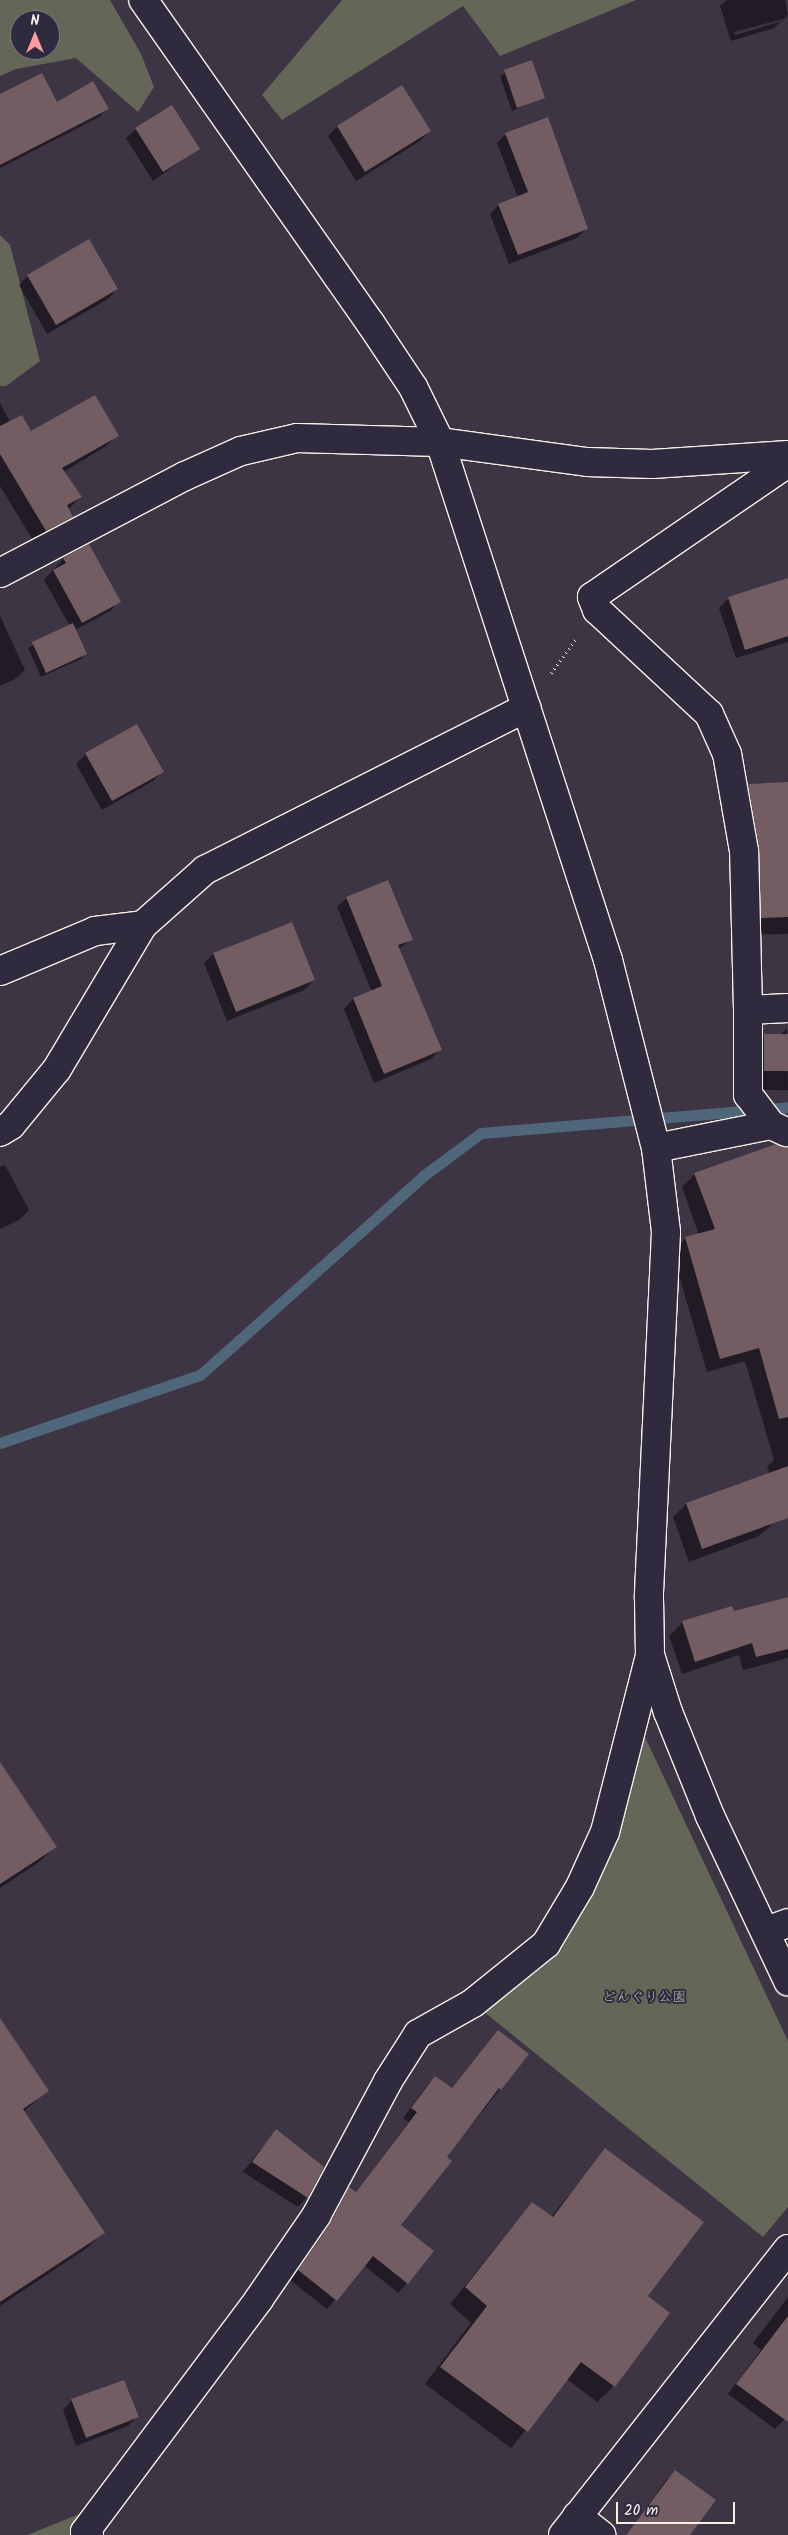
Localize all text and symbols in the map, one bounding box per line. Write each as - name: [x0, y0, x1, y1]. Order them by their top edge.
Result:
- north arrow: [10, 10, 60, 60]
- text: N: [31, 10, 39, 32]
- park label: どんぐり公園: [602, 1989, 686, 2005]
- scale bar: [618, 2492, 737, 2524]
- text: 20 m: [624, 2499, 658, 2523]

